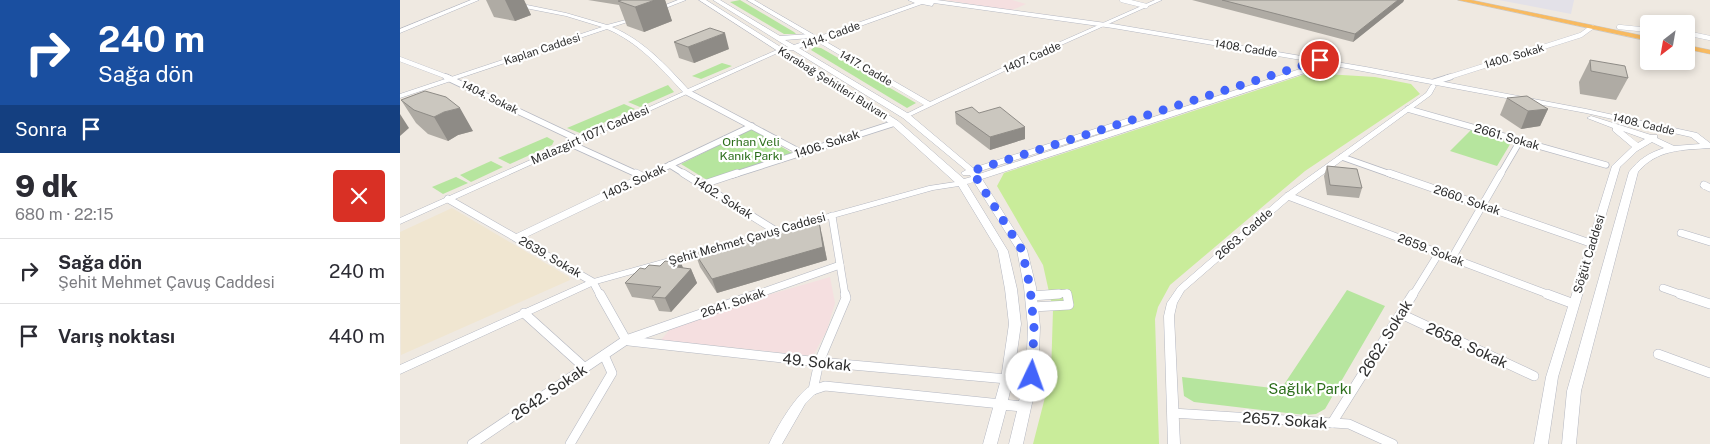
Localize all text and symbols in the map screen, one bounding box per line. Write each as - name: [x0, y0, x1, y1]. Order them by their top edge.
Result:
- north arrow: [1640, 15, 1695, 70]
- map controls: [1640, 15, 1695, 70]
- text: 240 m: [98, 19, 205, 60]
- street label: 1414. Cadde: [800, 19, 862, 51]
- icon: right: [15, 20, 80, 85]
- street label: Kaplan Caddesi: [502, 31, 582, 67]
- street label: 1408. Cadde: [1214, 37, 1278, 59]
- street label: 1407. Cadde: [1002, 39, 1062, 75]
- pin: [1299, 39, 1341, 81]
- street label: 1400. Sokak: [1483, 41, 1545, 71]
- street label: Karabağ Şehitleri Bulvarı: [775, 44, 890, 123]
- icon: arrive: [1306, 46, 1334, 74]
- street label: 1417. Cadde: [837, 48, 895, 88]
- text: Sağa dön: [98, 61, 194, 87]
- street label: 1404. Sokak: [460, 78, 520, 116]
- street label: Malazgirt 1071 Caddesi: [529, 103, 651, 167]
- street label: 1408. Cadde: [1612, 111, 1676, 137]
- icon: arrive: [77, 115, 105, 143]
- text: Sonra: [15, 118, 67, 140]
- street label: 2661. Sokak: [1473, 121, 1541, 153]
- street label: 1406. Sokak: [793, 127, 861, 161]
- park label: Orhan Veli Kanık Parkı: [720, 135, 782, 163]
- street label: 1403. Sokak: [600, 161, 668, 203]
- text: 9 dk: [15, 168, 78, 204]
- button: close: [333, 170, 385, 222]
- street label: 1402. Sokak: [691, 174, 755, 222]
- street label: 2660. Sokak: [1432, 182, 1502, 218]
- text: 680 m · 22:15: [15, 205, 113, 224]
- street label: 2663. Cadde: [1213, 205, 1276, 263]
- street label: Şehit Mehmet Çavuş Caddesi: [667, 210, 827, 268]
- street label: Söğüt Caddesi: [1570, 213, 1608, 295]
- street label: 2659. Sokak: [1396, 231, 1466, 269]
- street label: 2639. Sokak: [516, 233, 584, 281]
- text: Sağa dön: [58, 251, 142, 273]
- icon: right: [15, 257, 43, 285]
- text: 240 m: [329, 260, 385, 282]
- text: Şehit Mehmet Çavuş Caddesi: [58, 273, 275, 292]
- street label: 2641. Sokak: [699, 285, 767, 321]
- street label: 2662. Sokak: [1355, 297, 1415, 379]
- street label: 2658. Sokak: [1424, 319, 1510, 371]
- icon: arrive: [15, 322, 43, 350]
- text: Varış noktası: [58, 325, 175, 347]
- text: 440 m: [328, 325, 385, 347]
- position arrow: [1005, 349, 1057, 401]
- street label: 49. Sokak: [782, 350, 852, 374]
- street label: 2642. Sokak: [508, 361, 590, 423]
- park label: Sağlık Parkı: [1268, 380, 1352, 397]
- street label: 2657. Sokak: [1242, 409, 1328, 431]

